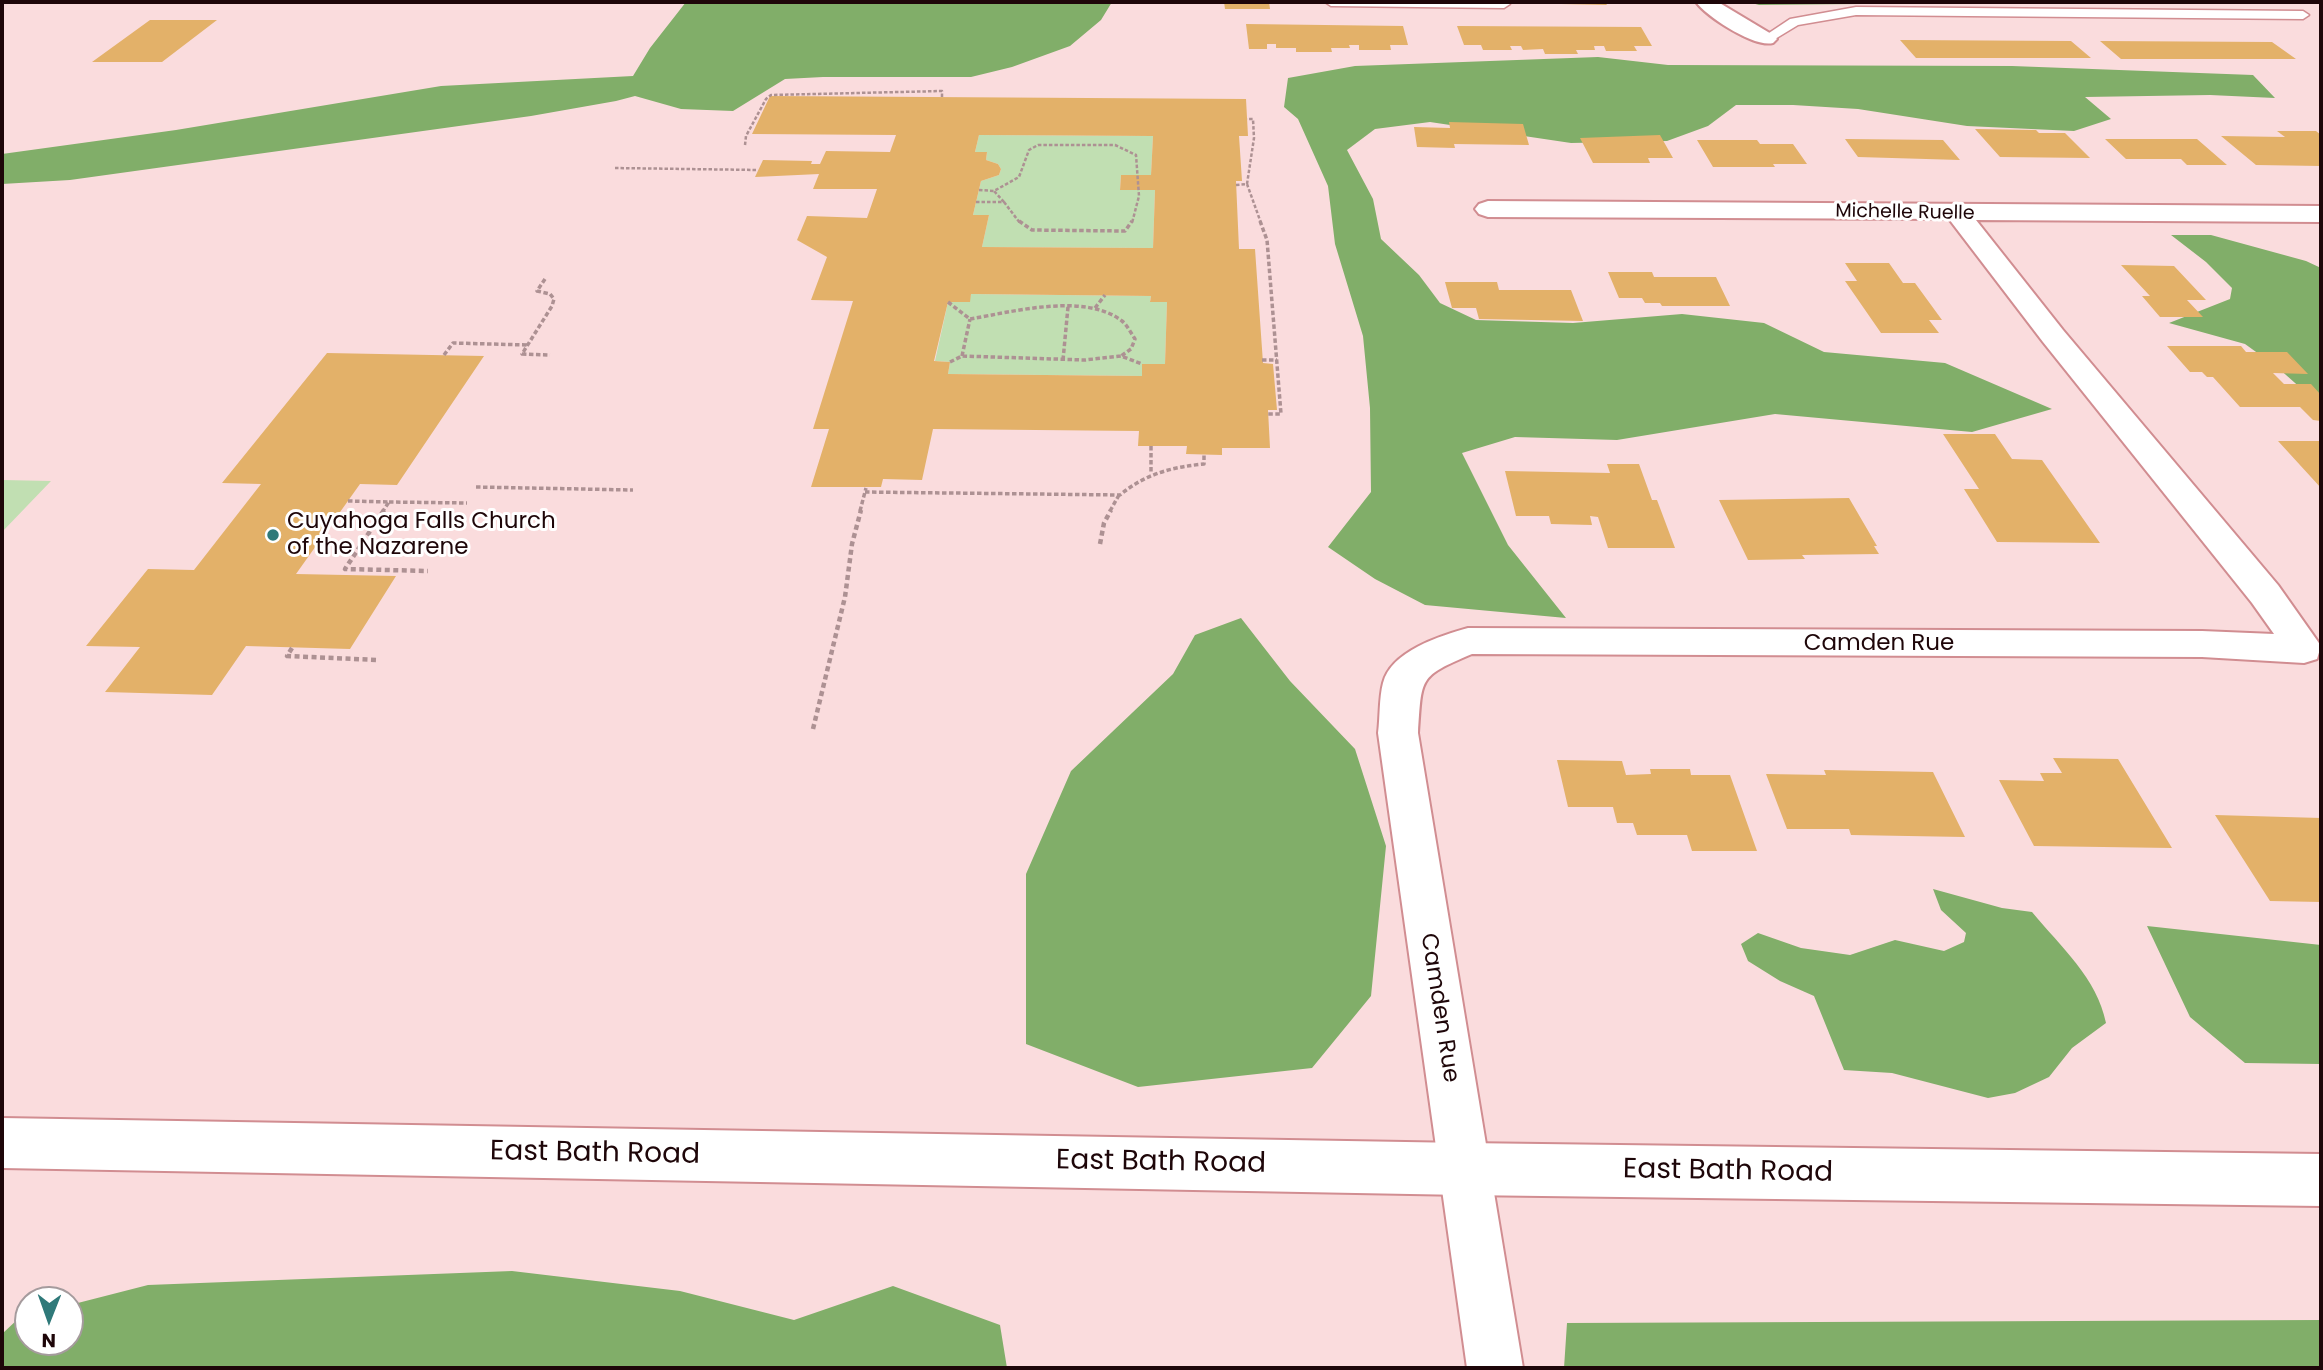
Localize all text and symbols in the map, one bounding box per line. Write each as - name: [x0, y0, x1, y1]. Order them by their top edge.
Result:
- street label: Michelle Ruelle: [1835, 200, 1975, 226]
- place label: Cuyahoga Falls Church of the Nazarene: [287, 508, 556, 562]
- marker: Cuyahoga Falls Church of the Nazarene: [265, 527, 281, 543]
- street label: Camden Rue: [1804, 630, 1954, 658]
- street label: Camden Rue: [1414, 931, 1464, 1085]
- street label: East Bath Road: [490, 1135, 700, 1173]
- street label: East Bath Road: [1056, 1144, 1266, 1182]
- street label: East Bath Road: [1623, 1153, 1833, 1191]
- north arrow: [14, 1286, 84, 1356]
- text: N: [41, 1327, 56, 1354]

